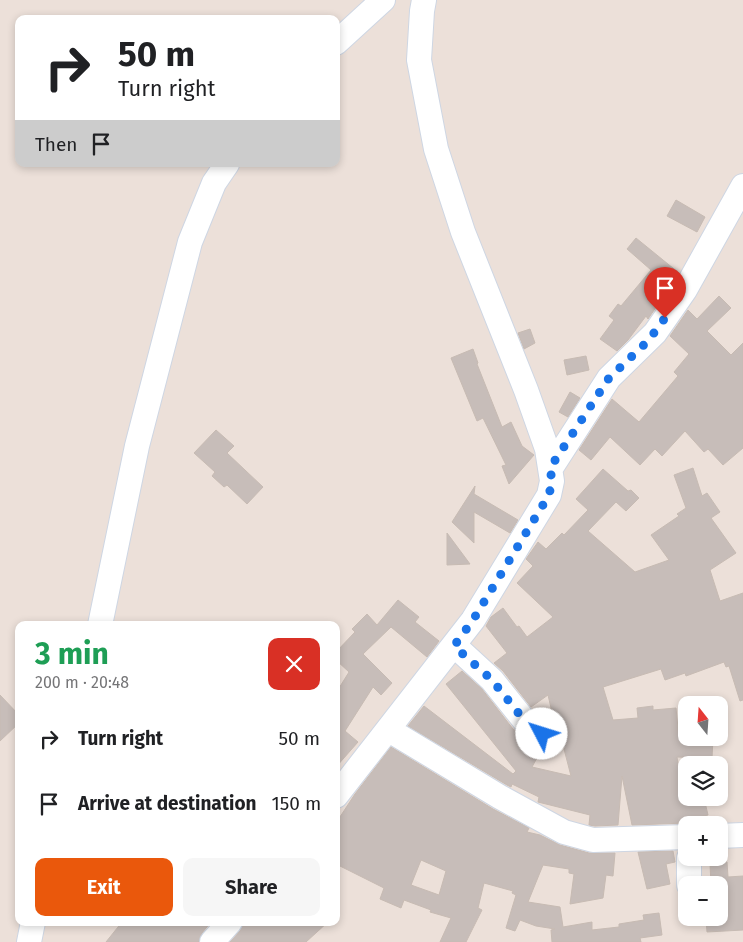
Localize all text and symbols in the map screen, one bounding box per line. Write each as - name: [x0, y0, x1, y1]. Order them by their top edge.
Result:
- text: 50 m: [118, 33, 195, 75]
- icon: right: [35, 35, 100, 100]
- text: Turn right: [118, 75, 215, 102]
- icon: arrive: [87, 130, 115, 158]
- text: Then: [35, 133, 77, 156]
- pin: [644, 267, 686, 318]
- icon: arrive: [651, 274, 679, 302]
- text: 3 min: [35, 636, 109, 672]
- button: close: [268, 638, 320, 690]
- text: 200 m · 20:48: [35, 673, 129, 692]
- north arrow: [678, 696, 728, 746]
- map controls: [678, 696, 728, 926]
- position arrow: [515, 707, 567, 759]
- icon: right: [35, 725, 63, 753]
- text: Turn right: [78, 727, 163, 750]
- text: 50 m: [279, 727, 320, 750]
- button: layers: [678, 756, 728, 806]
- icon: arrive: [35, 790, 63, 818]
- text: Arrive at destination: [78, 792, 257, 815]
- text: 150 m: [272, 792, 321, 815]
- button: +: [678, 816, 728, 866]
- button: Exit: [35, 858, 173, 916]
- button: Share: [183, 858, 320, 916]
- button: −: [678, 876, 728, 926]

